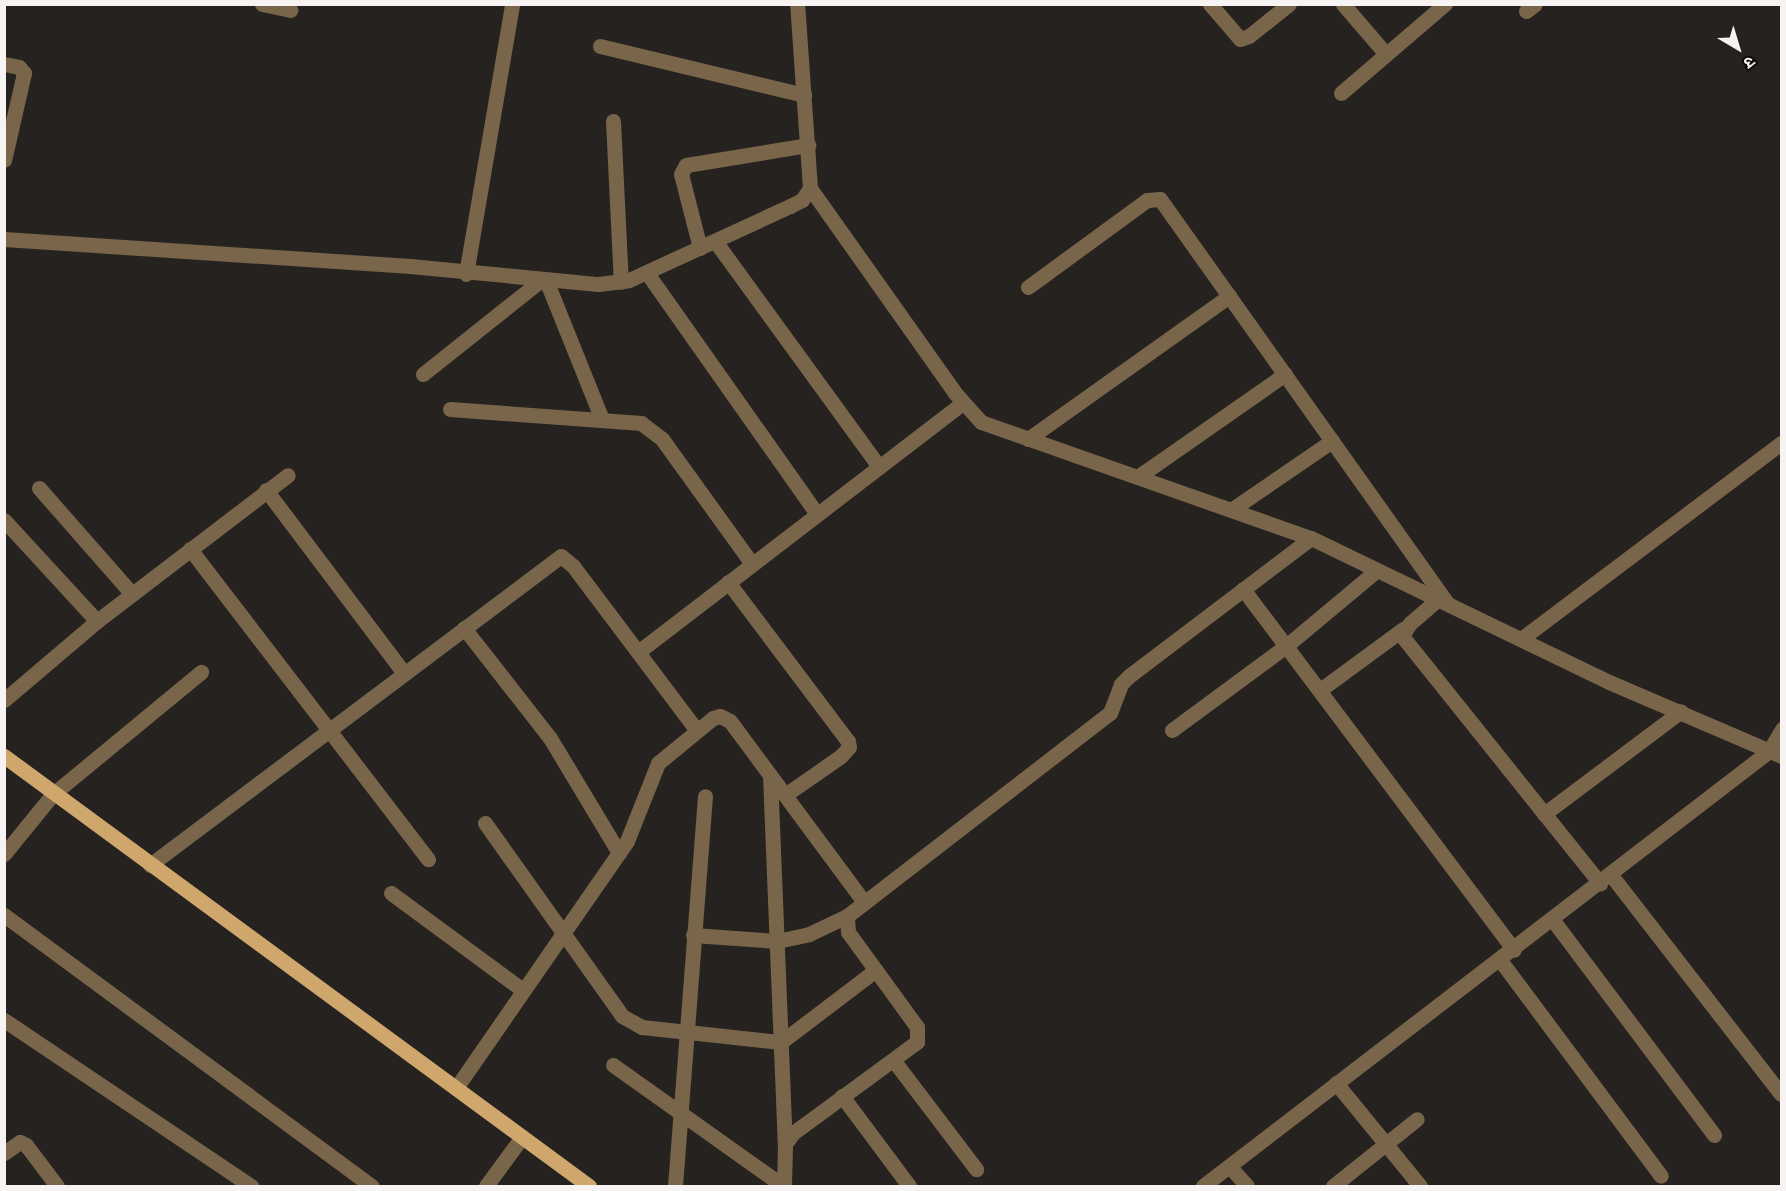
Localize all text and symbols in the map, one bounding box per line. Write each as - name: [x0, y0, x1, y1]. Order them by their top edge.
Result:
- north arrow: [1708, 18, 1768, 78]
- text: उ: [1740, 53, 1758, 72]

